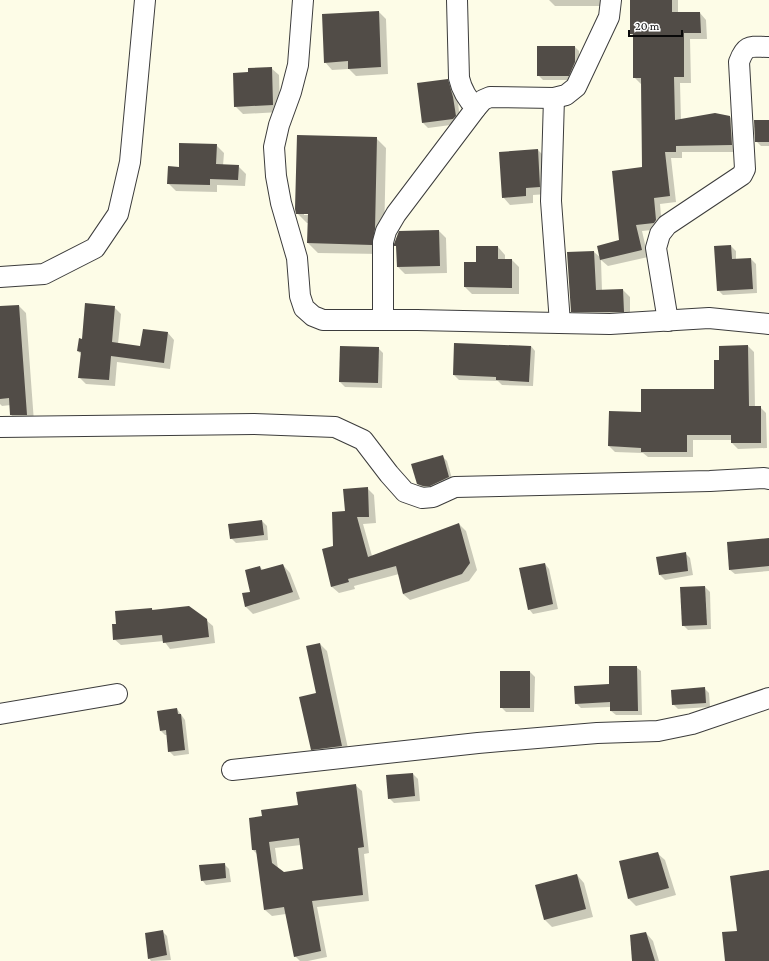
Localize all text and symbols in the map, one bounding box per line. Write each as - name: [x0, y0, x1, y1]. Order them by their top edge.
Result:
- scale bar: [629, 12, 682, 38]
- text: 20 m: [635, 19, 660, 33]

